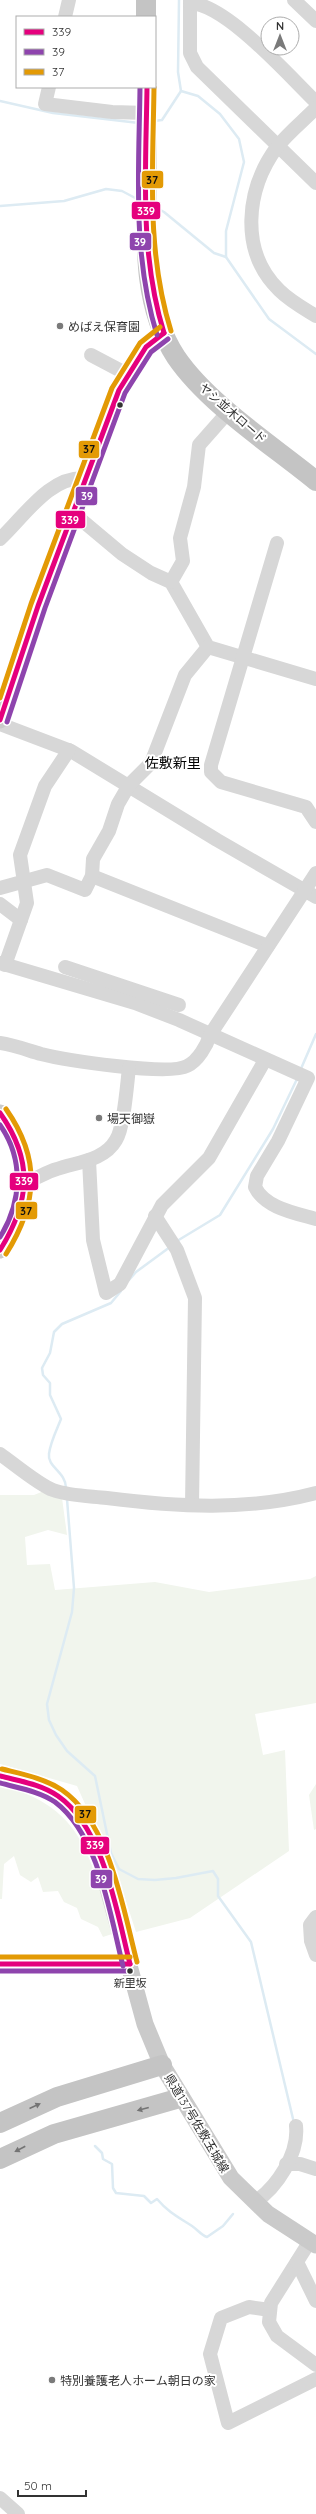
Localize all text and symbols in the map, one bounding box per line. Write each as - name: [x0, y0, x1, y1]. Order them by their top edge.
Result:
- legend: [16, 16, 156, 88]
- north arrow: [260, 16, 300, 56]
- text: N: [276, 19, 284, 33]
- text: 339: [52, 24, 72, 39]
- text: 39: [52, 44, 65, 59]
- text: 37: [52, 64, 64, 79]
- line badge: 37: [141, 170, 164, 189]
- text: 37: [146, 173, 158, 187]
- line badge: 339: [131, 201, 161, 220]
- text: 339: [137, 204, 155, 218]
- line badge: 39: [129, 232, 152, 251]
- text: 39: [134, 235, 146, 249]
- place label: めばえ保育園: [68, 319, 140, 334]
- marker: めばえ保育園: [55, 321, 65, 331]
- street label: ヤシ並木ロード: [196, 380, 270, 446]
- unlabelled marker: [115, 400, 125, 410]
- line badge: 37: [78, 440, 100, 459]
- text: 37: [83, 442, 95, 456]
- line badge: 39: [75, 486, 98, 506]
- text: 39: [81, 489, 93, 503]
- line badge: 339: [55, 510, 86, 529]
- text: 339: [61, 513, 79, 527]
- district label: 佐敷新里: [145, 754, 201, 772]
- place label: 場天御嶽: [107, 1111, 155, 1126]
- marker: 場天御嶽: [94, 1113, 104, 1123]
- line badge: 339: [9, 1172, 39, 1191]
- text: 339: [15, 1174, 33, 1188]
- line badge: 37: [15, 1201, 38, 1220]
- text: 37: [20, 1204, 32, 1218]
- line badge: 37: [74, 1805, 97, 1824]
- text: 37: [79, 1807, 91, 1821]
- line badge: 339: [80, 1836, 110, 1855]
- text: 339: [86, 1838, 104, 1852]
- line badge: 39: [90, 1869, 113, 1889]
- text: 39: [95, 1872, 107, 1886]
- marker: 新里坂: [125, 1966, 135, 1976]
- place label: 新里坂: [114, 1976, 147, 1990]
- street label: 県道137号佐敷玉城線: [161, 2071, 233, 2175]
- one-way arrow: [29, 2103, 41, 2109]
- one-way arrow: [137, 2106, 149, 2112]
- one-way arrow: [14, 2146, 25, 2152]
- place label: 特別養護老人ホーム朝日の家: [60, 2373, 216, 2388]
- marker: 特別養護老人ホーム朝日の家: [47, 2375, 57, 2385]
- scale bar: [18, 2472, 86, 2498]
- text: 50 m: [24, 2478, 52, 2493]

